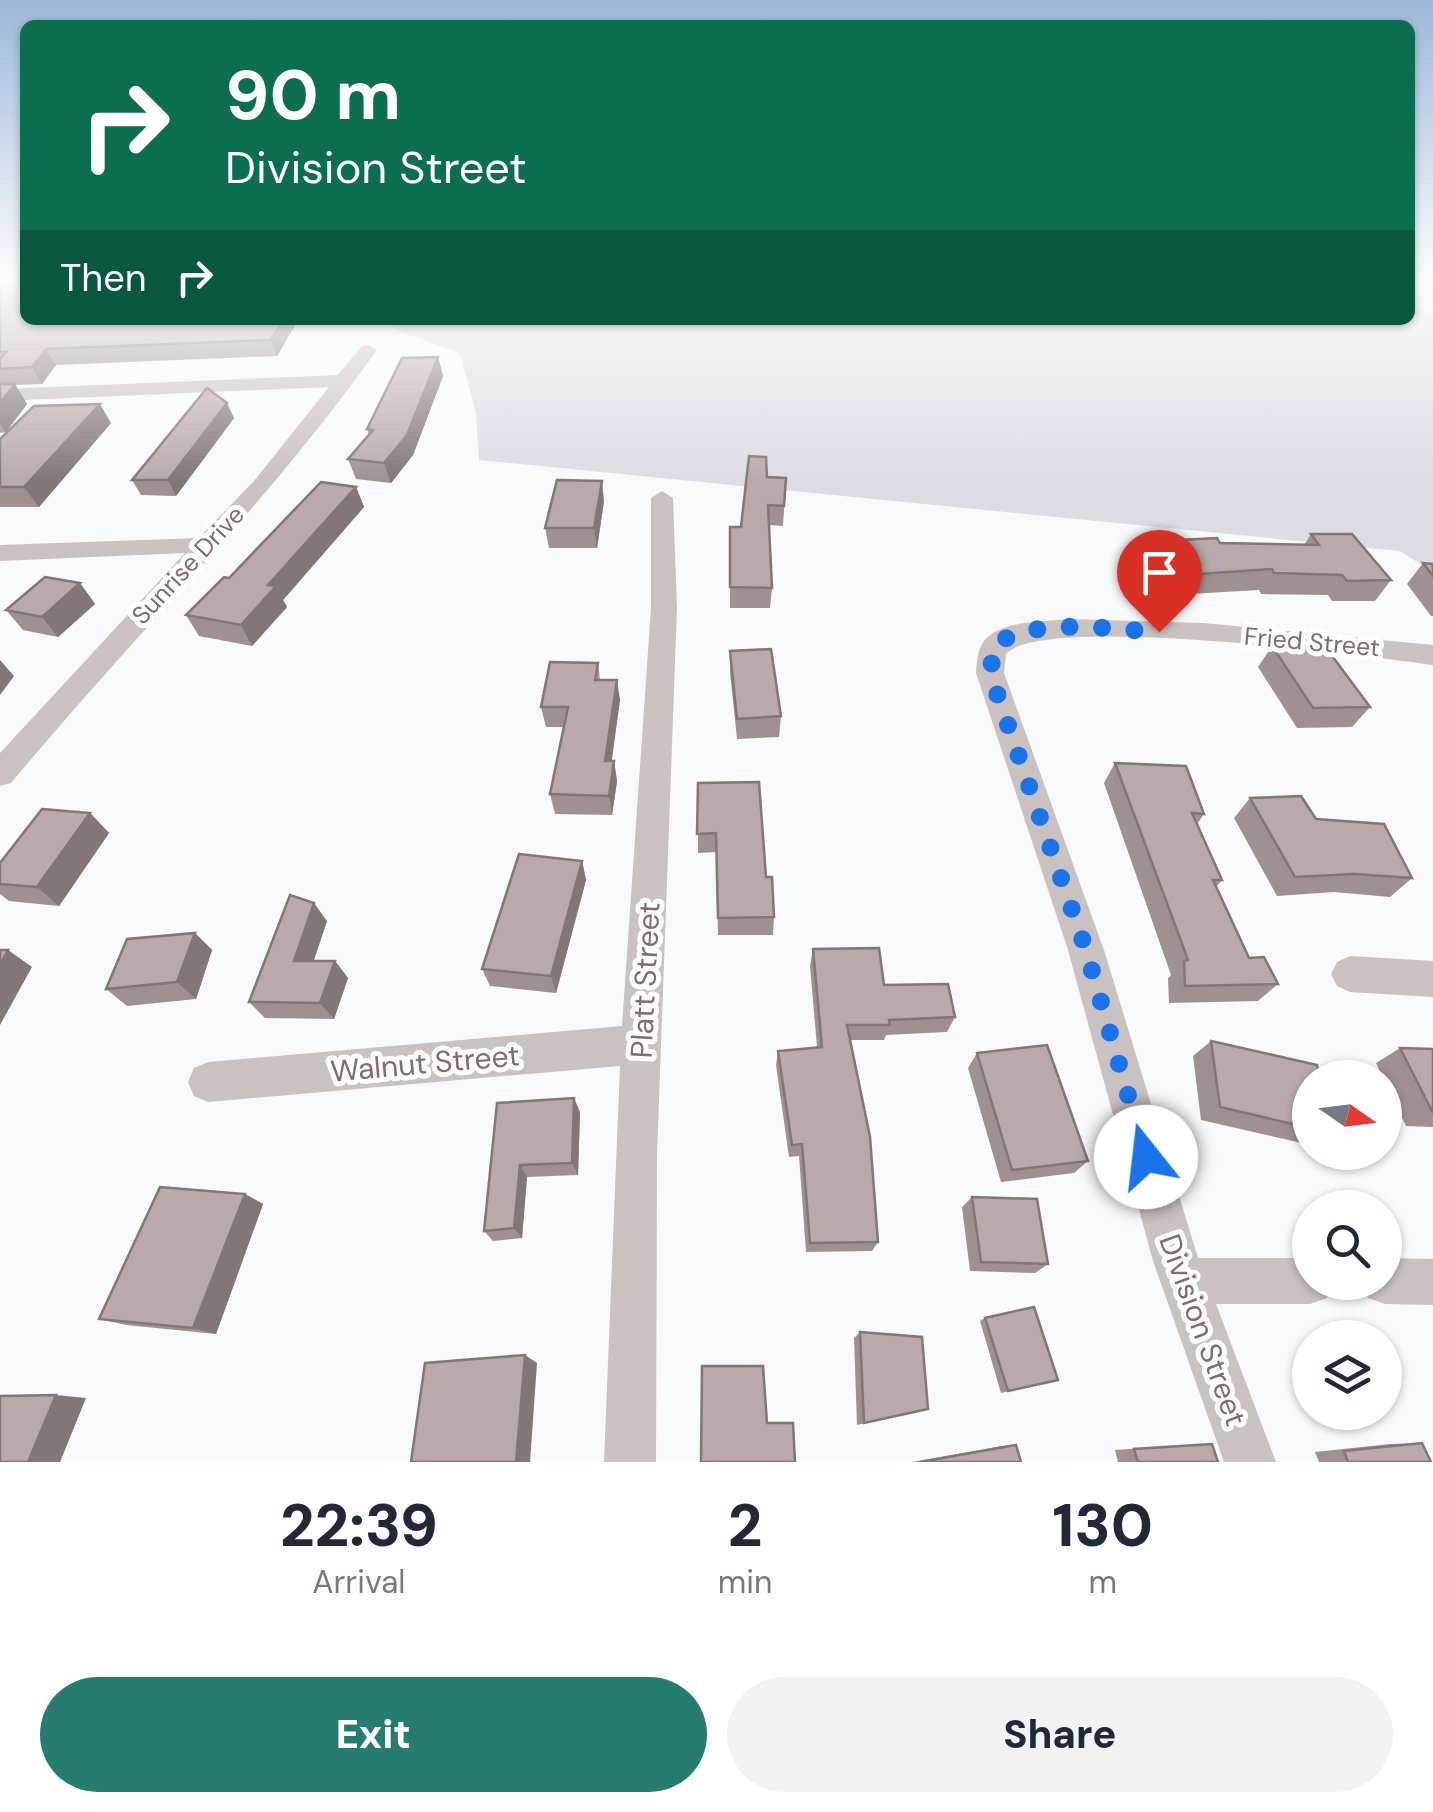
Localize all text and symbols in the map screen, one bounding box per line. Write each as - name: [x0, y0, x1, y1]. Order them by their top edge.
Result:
- text: 90 m: [225, 50, 401, 141]
- icon: right: [60, 60, 190, 190]
- text: Division Street: [225, 138, 527, 197]
- icon: right: [167, 250, 222, 305]
- text: Then: [60, 253, 147, 303]
- street label: Sunrise Drive: [124, 499, 252, 631]
- pin: [1117, 530, 1202, 633]
- icon: arrive: [1132, 545, 1187, 600]
- street label: Fried Street: [1243, 620, 1381, 664]
- street label: Platt Street: [621, 901, 669, 1059]
- street label: Walnut Street: [329, 1035, 521, 1091]
- north arrow: [1292, 1060, 1402, 1170]
- map controls: [1292, 1060, 1402, 1430]
- position arrow: [1094, 1105, 1198, 1209]
- button: search: [1292, 1190, 1402, 1300]
- street label: Division Street: [1150, 1229, 1256, 1431]
- button: layers: [1292, 1320, 1402, 1430]
- text: 22:39: [280, 1486, 438, 1565]
- text: 2: [728, 1486, 762, 1565]
- text: 130: [1052, 1486, 1153, 1565]
- text: Arrival: [312, 1561, 406, 1603]
- text: min: [718, 1561, 772, 1603]
- text: m: [1088, 1561, 1117, 1603]
- button: Exit: [40, 1677, 707, 1792]
- button: Share: [727, 1677, 1393, 1792]

